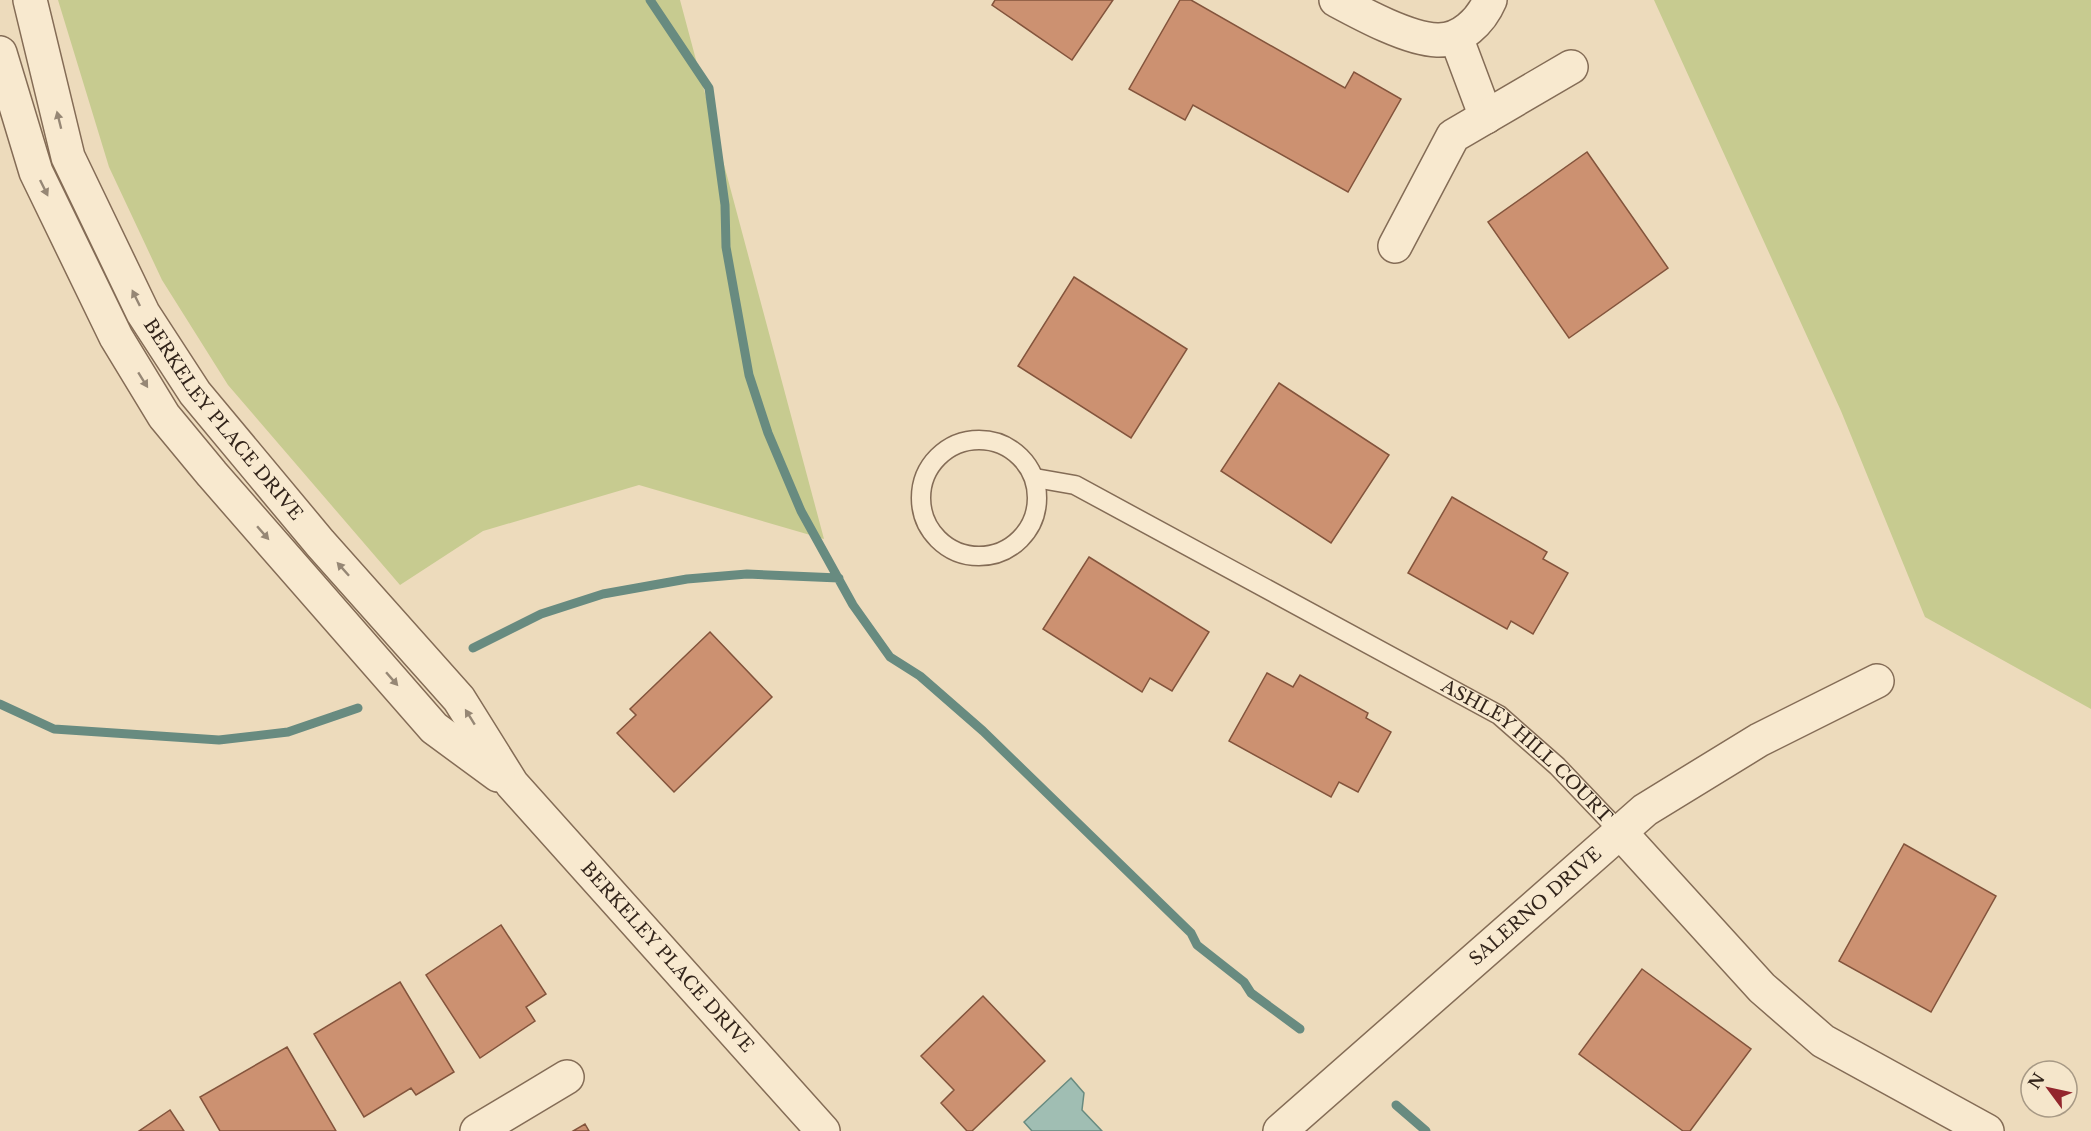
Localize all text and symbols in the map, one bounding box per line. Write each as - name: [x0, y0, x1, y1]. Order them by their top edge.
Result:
- one-way arrow: [54, 111, 64, 129]
- one-way arrow: [40, 180, 49, 197]
- one-way arrow: [131, 290, 140, 307]
- street label: BERKELEY PLACE DRIVE: [139, 315, 307, 525]
- one-way arrow: [137, 372, 148, 389]
- one-way arrow: [257, 525, 270, 541]
- one-way arrow: [336, 562, 350, 577]
- one-way arrow: [385, 671, 398, 686]
- street label: ASHLEY HILL COURT: [1437, 674, 1617, 828]
- one-way arrow: [465, 709, 476, 725]
- street label: SALERNO DRIVE: [1465, 843, 1606, 970]
- street label: BERKELEY PLACE DRIVE: [576, 857, 758, 1057]
- north arrow: [2019, 1059, 2079, 1119]
- text: N: [2024, 1069, 2049, 1093]

